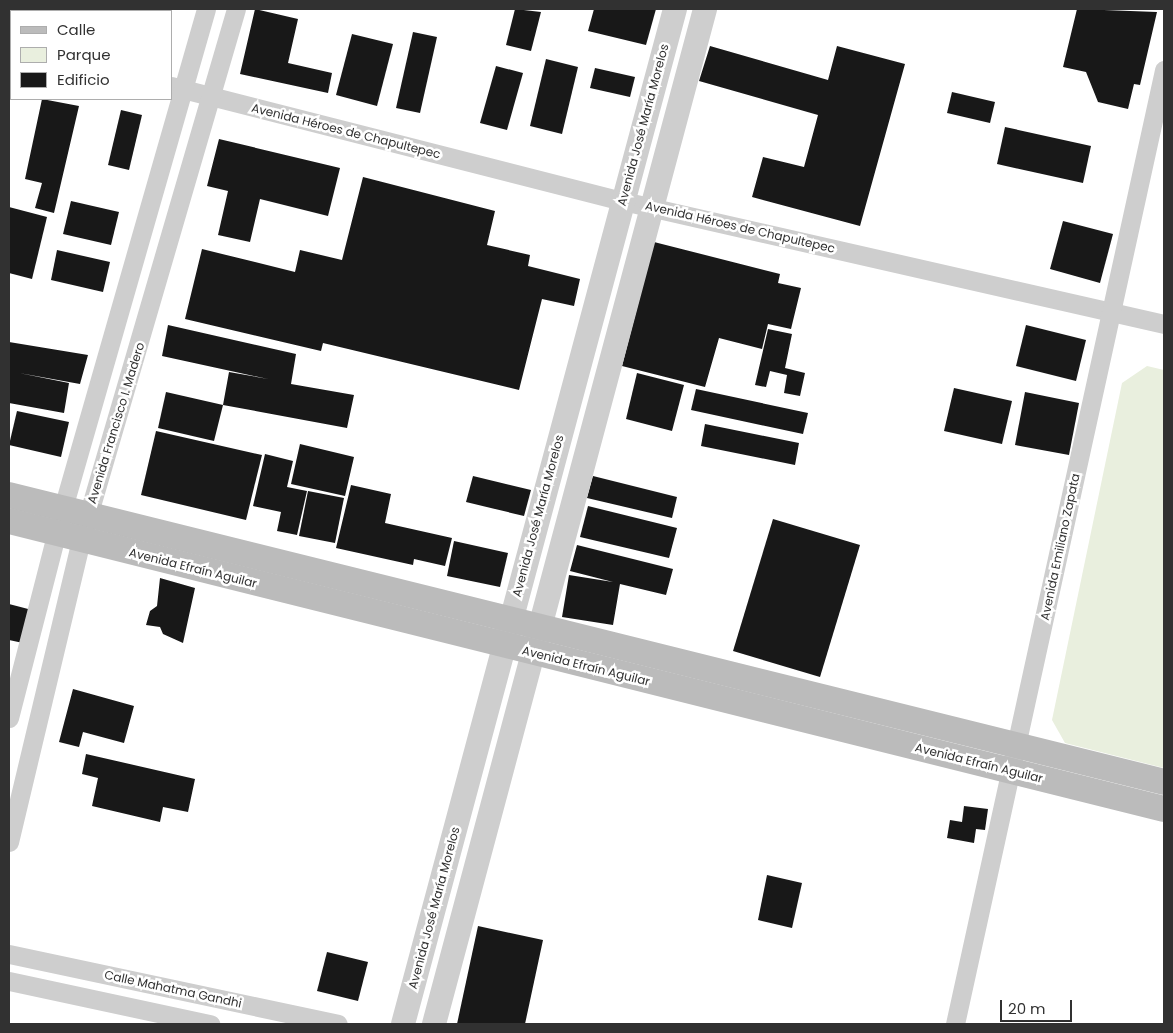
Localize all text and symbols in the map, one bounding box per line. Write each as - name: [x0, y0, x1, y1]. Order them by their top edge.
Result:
- legend: [10, 10, 172, 100]
- text: Calle: [57, 19, 95, 40]
- street label: Avenida José María Morelos: [614, 42, 672, 208]
- text: Parque: [57, 44, 110, 65]
- text: Edificio: [57, 69, 110, 90]
- street label: Avenida Héroes de Chapultepec: [250, 101, 442, 161]
- street label: Avenida Héroes de Chapultepec: [644, 198, 836, 256]
- street label: Avenida Francisco I. Madero: [85, 341, 147, 505]
- street label: Avenida José María Morelos: [509, 433, 567, 599]
- street label: Avenida Emiliano Zapata: [1037, 472, 1083, 622]
- street label: Avenida Efraín Aguilar: [128, 545, 258, 591]
- street label: Avenida Efraín Aguilar: [521, 643, 651, 689]
- street label: Avenida Efraín Aguilar: [914, 740, 1044, 786]
- street label: Avenida José María Morelos: [405, 825, 463, 991]
- street label: Calle Mahatma Gandhi: [103, 967, 243, 1011]
- scale bar: [1003, 990, 1076, 1022]
- text: 20 m: [1008, 998, 1046, 1019]

